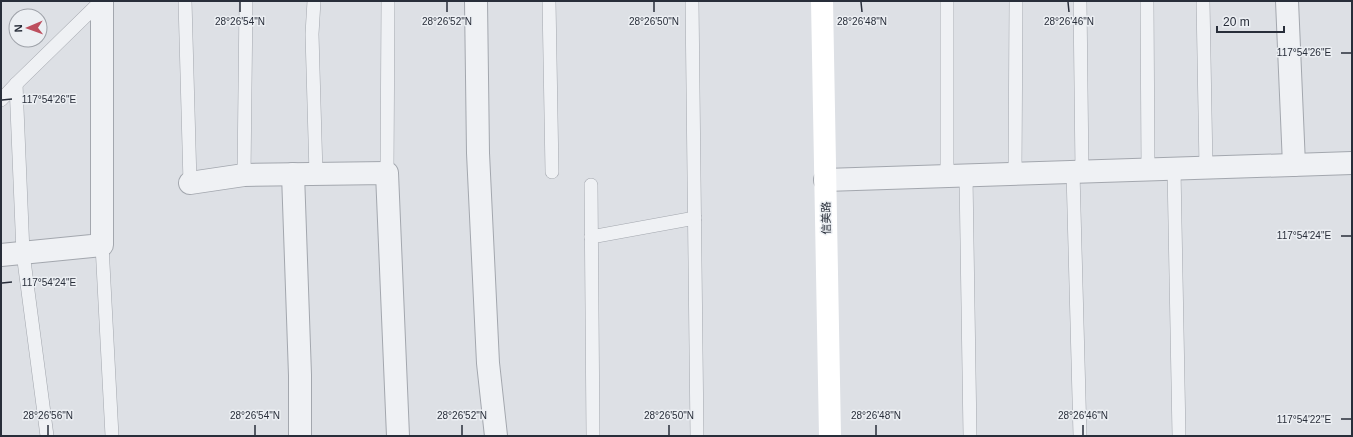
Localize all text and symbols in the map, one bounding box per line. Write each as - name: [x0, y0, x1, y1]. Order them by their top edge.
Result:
- north arrow: [8, 8, 48, 48]
- scale bar: [1217, 8, 1284, 34]
- text: 20 m: [1223, 15, 1250, 29]
- text: 28°26'54"N: [215, 16, 265, 27]
- text: 28°26'52"N: [422, 16, 472, 27]
- text: 28°26'50"N: [629, 16, 679, 27]
- text: 28°26'48"N: [837, 16, 887, 27]
- text: 28°26'46"N: [1044, 16, 1094, 27]
- text: N: [12, 24, 24, 33]
- text: 117°54'26"E: [1277, 47, 1331, 58]
- text: 117°54'26"E: [22, 94, 76, 105]
- street label: 信美路: [820, 201, 832, 235]
- text: 117°54'24"E: [1277, 230, 1331, 241]
- text: 117°54'24"E: [22, 277, 76, 288]
- text: 28°26'56"N: [23, 410, 73, 421]
- text: 28°26'54"N: [230, 410, 280, 421]
- text: 28°26'52"N: [437, 410, 487, 421]
- text: 28°26'50"N: [644, 410, 694, 421]
- text: 28°26'48"N: [851, 410, 901, 421]
- text: 28°26'46"N: [1058, 410, 1108, 421]
- text: 117°54'22"E: [1277, 414, 1331, 425]

